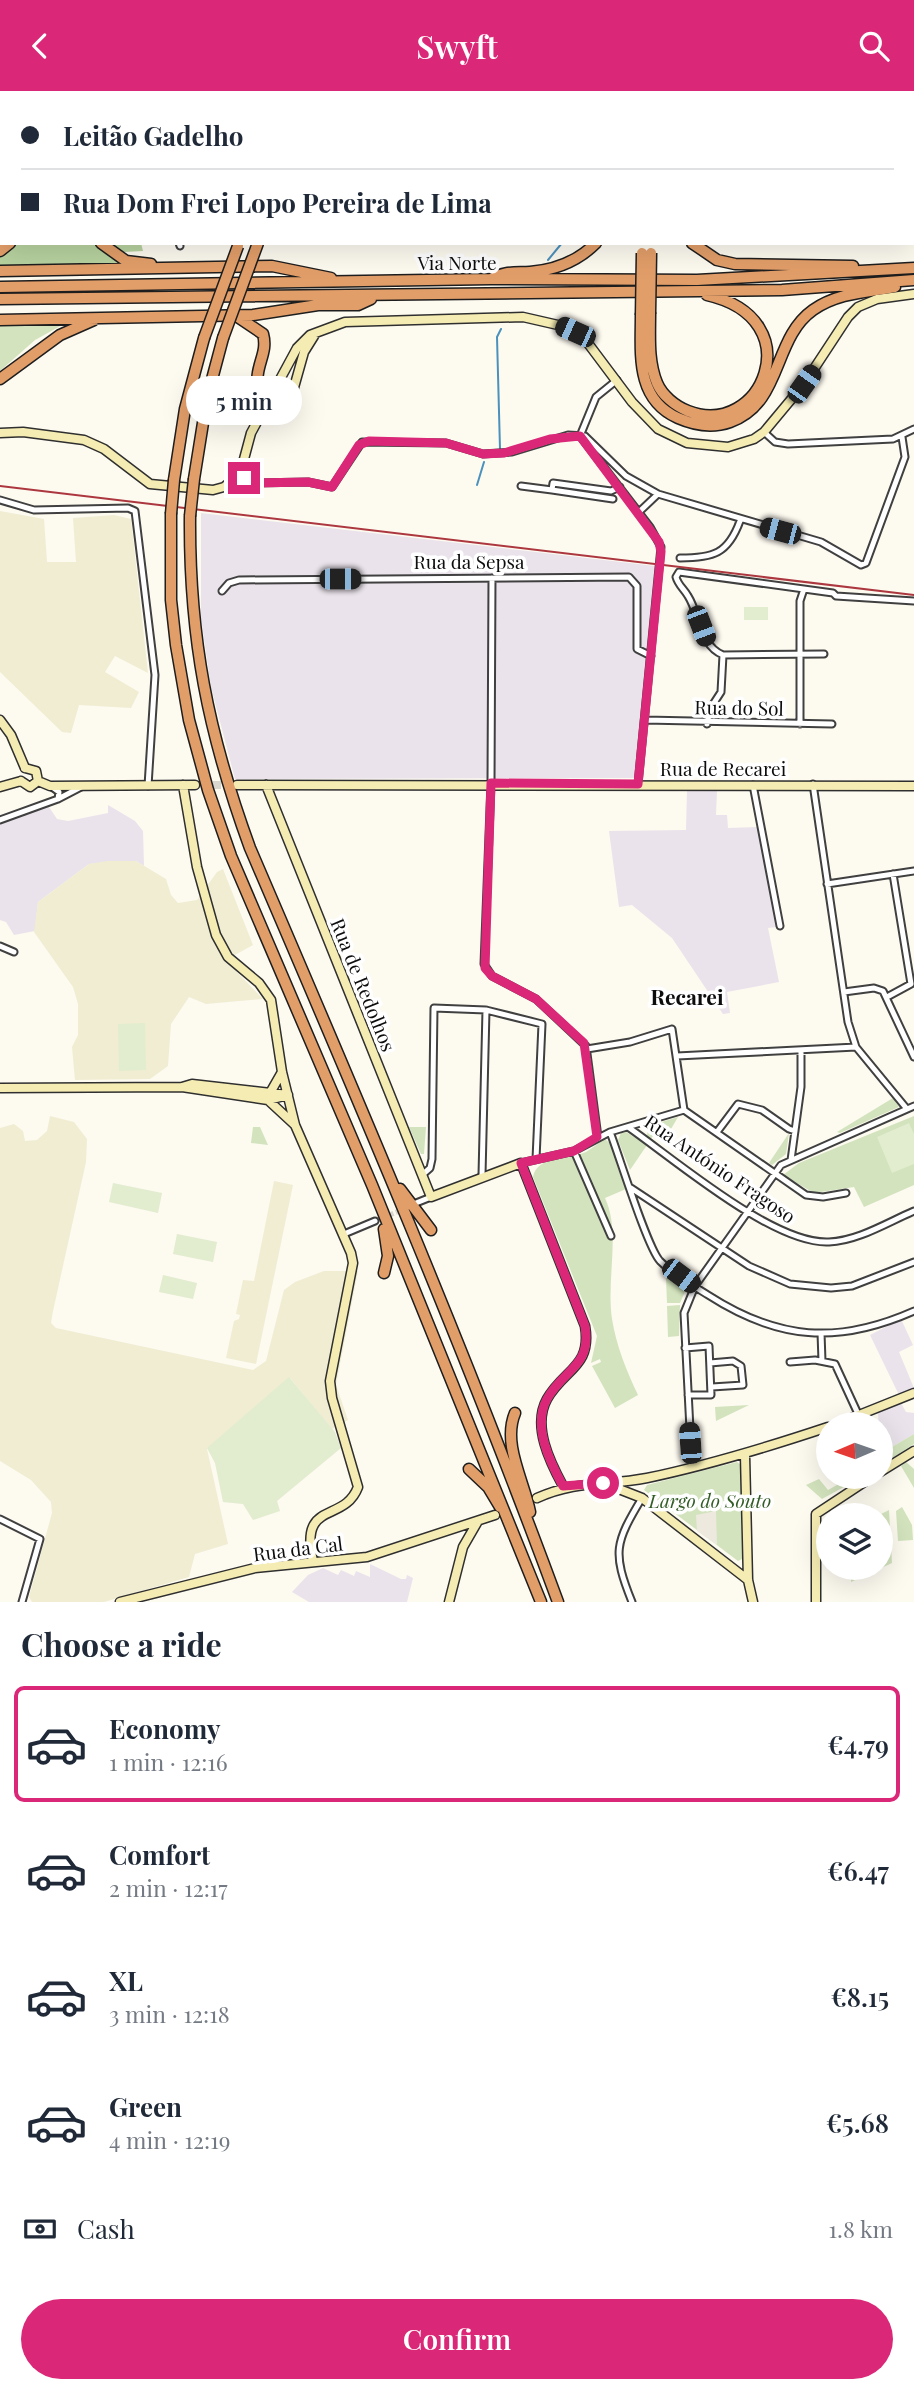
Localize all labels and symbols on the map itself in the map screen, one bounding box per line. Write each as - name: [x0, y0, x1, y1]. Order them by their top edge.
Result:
- street label: Via Norte: [416, 249, 497, 275]
- car: [552, 314, 599, 350]
- car: [784, 361, 825, 407]
- callout: 5 min: [186, 377, 302, 425]
- route end: [228, 462, 260, 494]
- car: [757, 515, 804, 547]
- street label: Rua da Sepsa: [413, 548, 525, 574]
- car: [320, 569, 362, 590]
- car: [684, 603, 719, 649]
- street label: Rua do Sol: [694, 693, 785, 721]
- street label: Rua de Recarei: [660, 755, 787, 781]
- street label: Rua de Redolhos: [325, 914, 402, 1055]
- district label: Recarei: [650, 982, 724, 1010]
- street label: Rua António Fragoso: [640, 1108, 801, 1228]
- car: [658, 1255, 705, 1297]
- north arrow: [816, 1412, 892, 1489]
- car: [679, 1421, 702, 1465]
- route start: [587, 1467, 619, 1499]
- park label: Largo do Souto: [648, 1487, 771, 1513]
- street label: Rua da Cal: [251, 1530, 345, 1566]

